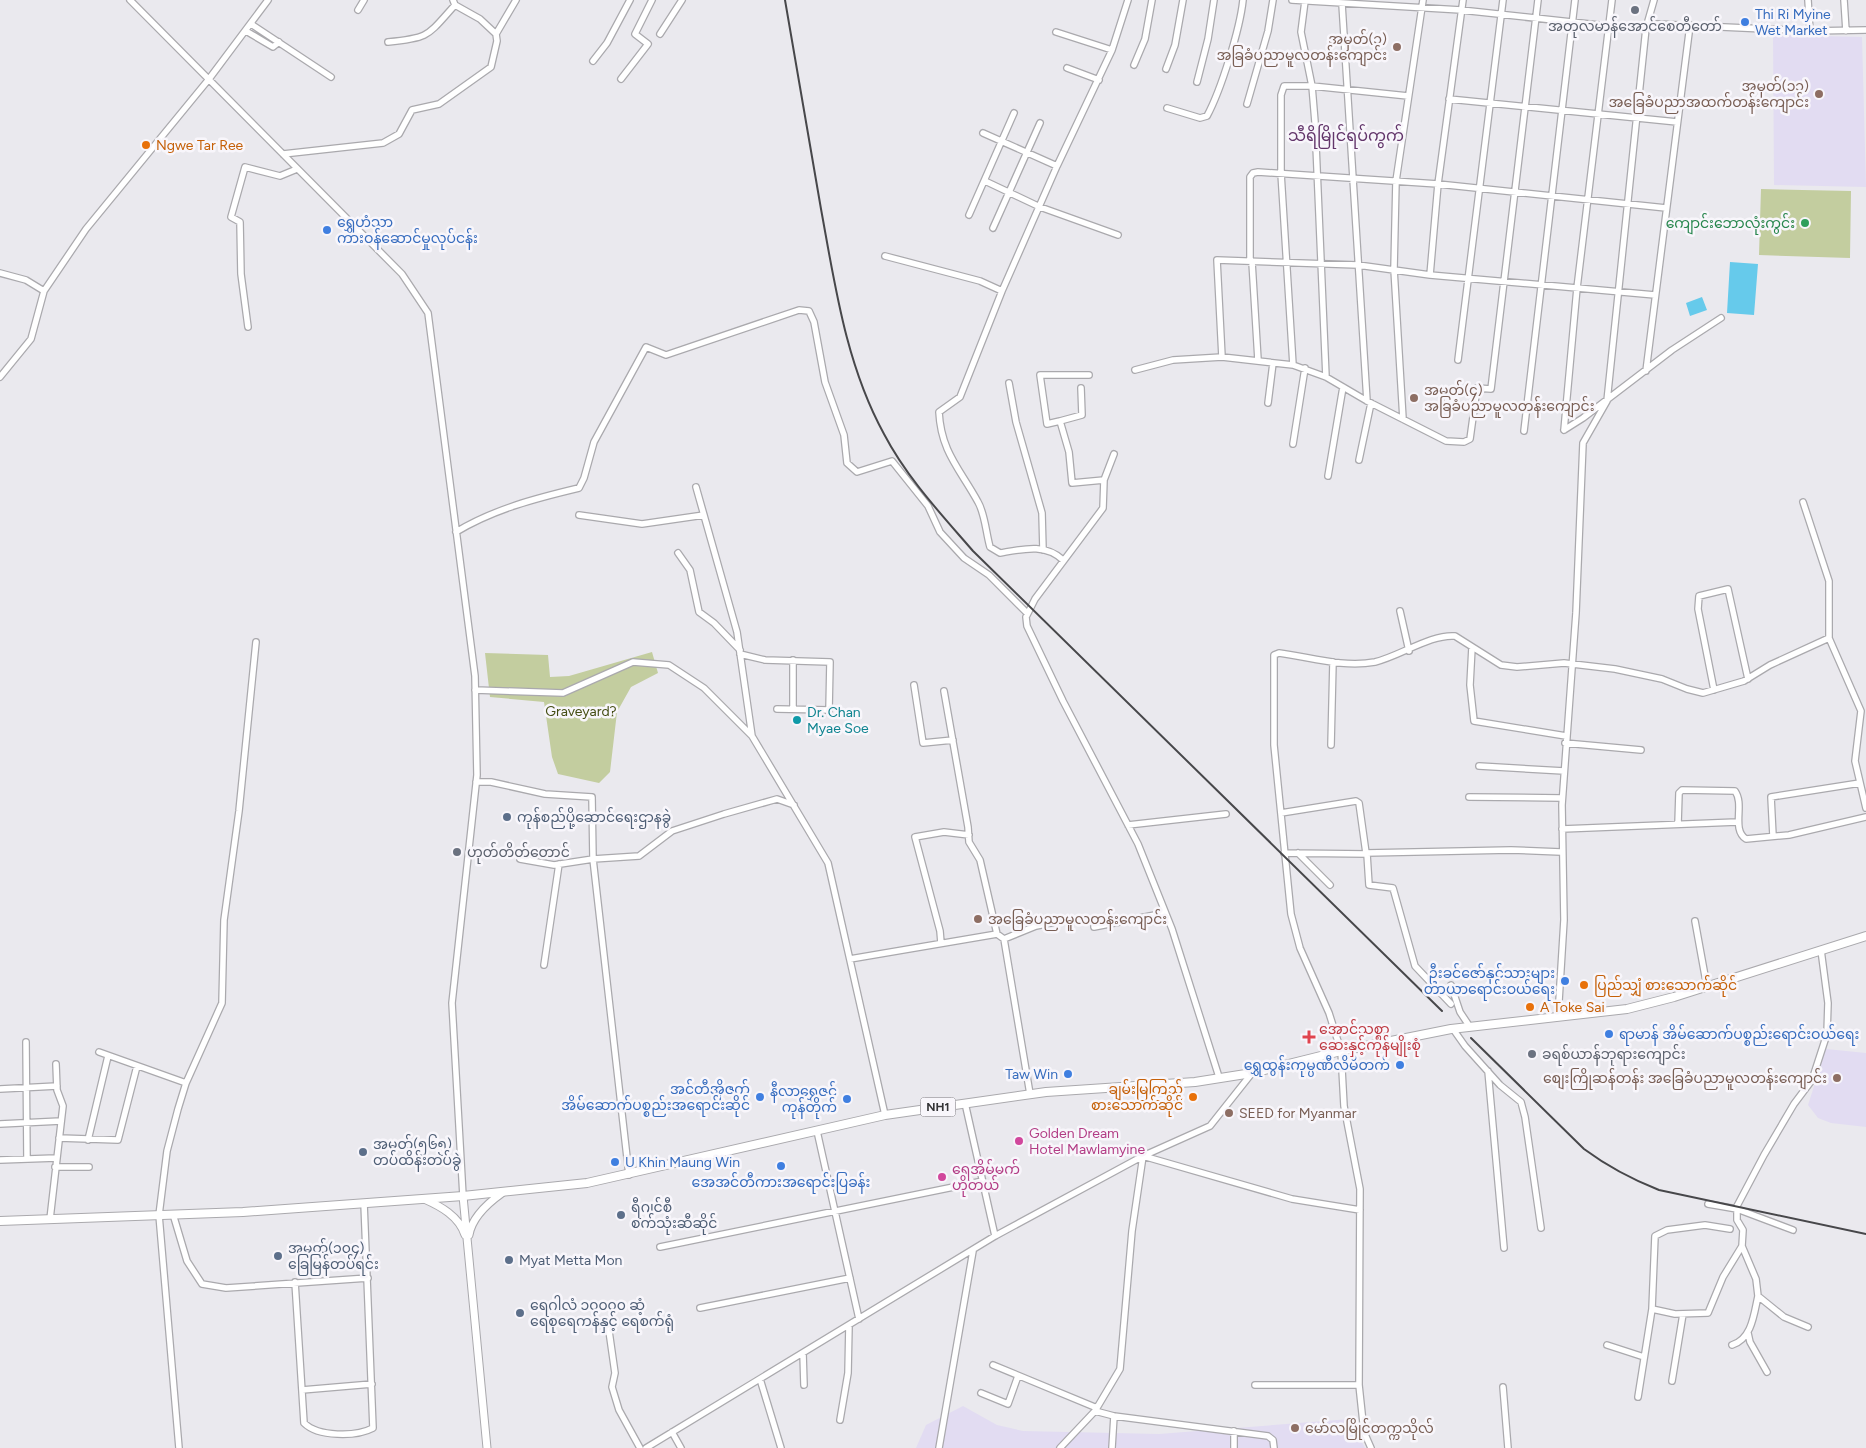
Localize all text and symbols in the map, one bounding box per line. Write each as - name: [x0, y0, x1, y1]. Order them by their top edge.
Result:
- marker: အတုလမာန်အောင်စေတီတော်: [1629, 4, 1641, 16]
- place label: Thi Ri Myine Wet Market: [1755, 6, 1831, 39]
- place label: အတုလမာန်အောင်စေတီတော်: [1548, 16, 1722, 38]
- marker: Thi Ri Myine Wet Market: [1739, 16, 1751, 28]
- place label: အမှတ်(၁) အခြခံပညာမူလတန်းကျောင်း: [1216, 29, 1387, 67]
- marker: အမှတ်(၁) အခြခံပညာမူလတန်းကျောင်း: [1391, 41, 1403, 53]
- place label: အမှတ်(၁၁) အခြေခံပညာအထက်တန်းကျောင်း: [1609, 76, 1809, 114]
- marker: အမှတ်(၁၁) အခြေခံပညာအထက်တန်းကျောင်း: [1813, 88, 1825, 100]
- district label: သီရိမြိုင်ရပ်ကွက်: [1288, 124, 1404, 149]
- place label: Ngwe Tar Ree: [156, 137, 244, 154]
- marker: Ngwe Tar Ree: [140, 139, 152, 151]
- place label: ကျောင်းဘောလုံးကွင်း: [1666, 213, 1795, 235]
- place label: ရွှေဟံသာ ကားဝန်ဆောင်မှုလုပ်ငန်း: [337, 214, 478, 250]
- marker: ကျောင်းဘောလုံးကွင်း: [1799, 217, 1811, 229]
- marker: ရွှေဟံသာ ကားဝန်ဆောင်မှုလုပ်ငန်း: [321, 224, 333, 236]
- place label: အမှတ်(၄) အခြခံပညာမူလတန်းကျောင်း: [1424, 380, 1595, 418]
- marker: အမှတ်(၄) အခြခံပညာမူလတန်းကျောင်း: [1408, 392, 1420, 404]
- park label: Graveyard?: [545, 703, 617, 720]
- place label: Dr. Chan Myae Soe: [807, 704, 869, 737]
- marker: Dr. Chan Myae Soe: [791, 714, 803, 726]
- place label: ကုန်စည်ပို့ဆောင်ရေးဌာနခွဲ: [517, 807, 671, 829]
- marker: ကုန်စည်ပို့ဆောင်ရေးဌာနခွဲ: [501, 811, 513, 823]
- place label: ဟုတ်တိတ်တောင်: [467, 842, 570, 864]
- marker: ဟုတ်တိတ်တောင်: [451, 846, 463, 858]
- place label: အခြေခံပညာမူလတန်းကျောင်း: [988, 909, 1167, 931]
- marker: အခြေခံပညာမူလတန်းကျောင်း: [972, 913, 984, 925]
- place label: ဦးခင်ဇော်နှင့်သားများ တာယာရောင်းဝယ်ရေး: [1424, 963, 1555, 1001]
- marker: ဦးခင်ဇော်နှင့်သားများ တာယာရောင်းဝယ်ရေး: [1559, 975, 1571, 987]
- place label: ပြည်သျှံ စားသောက်ဆိုင်: [1594, 975, 1737, 997]
- marker: ပြည်သျှံ စားသောက်ဆိုင်: [1578, 979, 1590, 991]
- place label: A Toke Sai: [1540, 999, 1605, 1016]
- marker: A Toke Sai: [1524, 1001, 1536, 1013]
- place label: အောင်သစ္စာ ဆေးနှင့်ကုန်မျိုးစုံ: [1319, 1019, 1421, 1057]
- place label: ရာမာန် အိမ်ဆောက်ပစ္စည်းရောင်းဝယ်ရေး: [1619, 1024, 1859, 1046]
- marker: ရာမာန် အိမ်ဆောက်ပစ္စည်းရောင်းဝယ်ရေး: [1603, 1028, 1615, 1040]
- marker: အောင်သစ္စာ ဆေးနှင့်ကုန်မျိုးစုံ: [1303, 1031, 1315, 1043]
- place label: ခရစ်ယာန်ဘုရားကျောင်း: [1542, 1044, 1686, 1066]
- marker: ခရစ်ယာန်ဘုရားကျောင်း: [1526, 1048, 1538, 1060]
- place label: ရွှေထွန်းကုမ္ပဏီလိမီတက်: [1244, 1055, 1390, 1077]
- marker: ရွှေထွန်းကုမ္ပဏီလိမီတက်: [1394, 1059, 1406, 1071]
- place label: Taw Win: [1005, 1066, 1058, 1083]
- marker: Taw Win: [1062, 1068, 1074, 1080]
- place label: စျေးကြိုဆန်တန်း အခြေခံပညာမူလတန်းကျောင်း: [1543, 1068, 1827, 1090]
- marker: စျေးကြိုဆန်တန်း အခြေခံပညာမူလတန်းကျောင်း: [1831, 1072, 1843, 1084]
- place label: အင်တီအိုဇက် အိမ်ဆောက်ပစ္စည်းအရောင်းဆိုင်: [561, 1079, 750, 1117]
- place label: ချမ်းမြကြည် စားသောက်ဆိုင်: [1091, 1079, 1183, 1117]
- place label: နီလာရွှေဇင် ကုန်တိုက်: [770, 1081, 837, 1119]
- marker: အင်တီအိုဇက် အိမ်ဆောက်ပစ္စည်းအရောင်းဆိုင်: [754, 1091, 766, 1103]
- marker: ချမ်းမြကြည် စားသောက်ဆိုင်: [1187, 1091, 1199, 1103]
- marker: နီလာရွှေဇင် ကုန်တိုက်: [841, 1093, 853, 1105]
- road number: NH1: [920, 1098, 956, 1116]
- place label: SEED for Myanmar: [1239, 1105, 1357, 1122]
- marker: SEED for Myanmar: [1223, 1107, 1235, 1119]
- place label: Golden Dream Hotel Mawlamyine: [1029, 1125, 1145, 1158]
- place label: အမှတ်(၅၆၅) တပ်ထိန်းတပ်ခွဲ: [373, 1134, 461, 1172]
- marker: Golden Dream Hotel Mawlamyine: [1013, 1135, 1025, 1147]
- marker: အမှတ်(၅၆၅) တပ်ထိန်းတပ်ခွဲ: [357, 1146, 369, 1158]
- place label: U Khin Maung Win: [625, 1154, 740, 1171]
- marker: U Khin Maung Win: [609, 1156, 621, 1168]
- place label: ရွှေအိမ်မက် ဟိုတယ်: [952, 1159, 1020, 1197]
- marker: အေအင်တီကားအရောင်းပြခန်း: [775, 1160, 787, 1172]
- marker: ရွှေအိမ်မက် ဟိုတယ်: [936, 1171, 948, 1183]
- place label: အေအင်တီကားအရောင်းပြခန်း: [692, 1172, 870, 1194]
- place label: ရီဂျင်စီ စက်သုံးဆီဆိုင်: [631, 1197, 717, 1235]
- marker: ရီဂျင်စီ စက်သုံးဆီဆိုင်: [615, 1209, 627, 1221]
- place label: အမှတ်(၁၀၄) ခြေမြန်တပ်ရင်း: [288, 1238, 379, 1276]
- marker: အမှတ်(၁၀၄) ခြေမြန်တပ်ရင်း: [272, 1250, 284, 1262]
- place label: Myat Metta Mon: [519, 1252, 623, 1269]
- marker: Myat Metta Mon: [503, 1254, 515, 1266]
- place label: ရေဂါလံ ၁၀၀၀၀ ဆံ့ ရေစုရေကန်နှင့် ရေစက်ရုံ: [530, 1295, 674, 1333]
- marker: ရေဂါလံ ၁၀၀၀၀ ဆံ့ ရေစုရေကန်နှင့် ရေစက်ရုံ: [514, 1307, 526, 1319]
- place label: မော်လမြိုင်တက္ကသိုလ်: [1305, 1418, 1434, 1440]
- marker: မော်လမြိုင်တက္ကသိုလ်: [1289, 1422, 1301, 1434]

